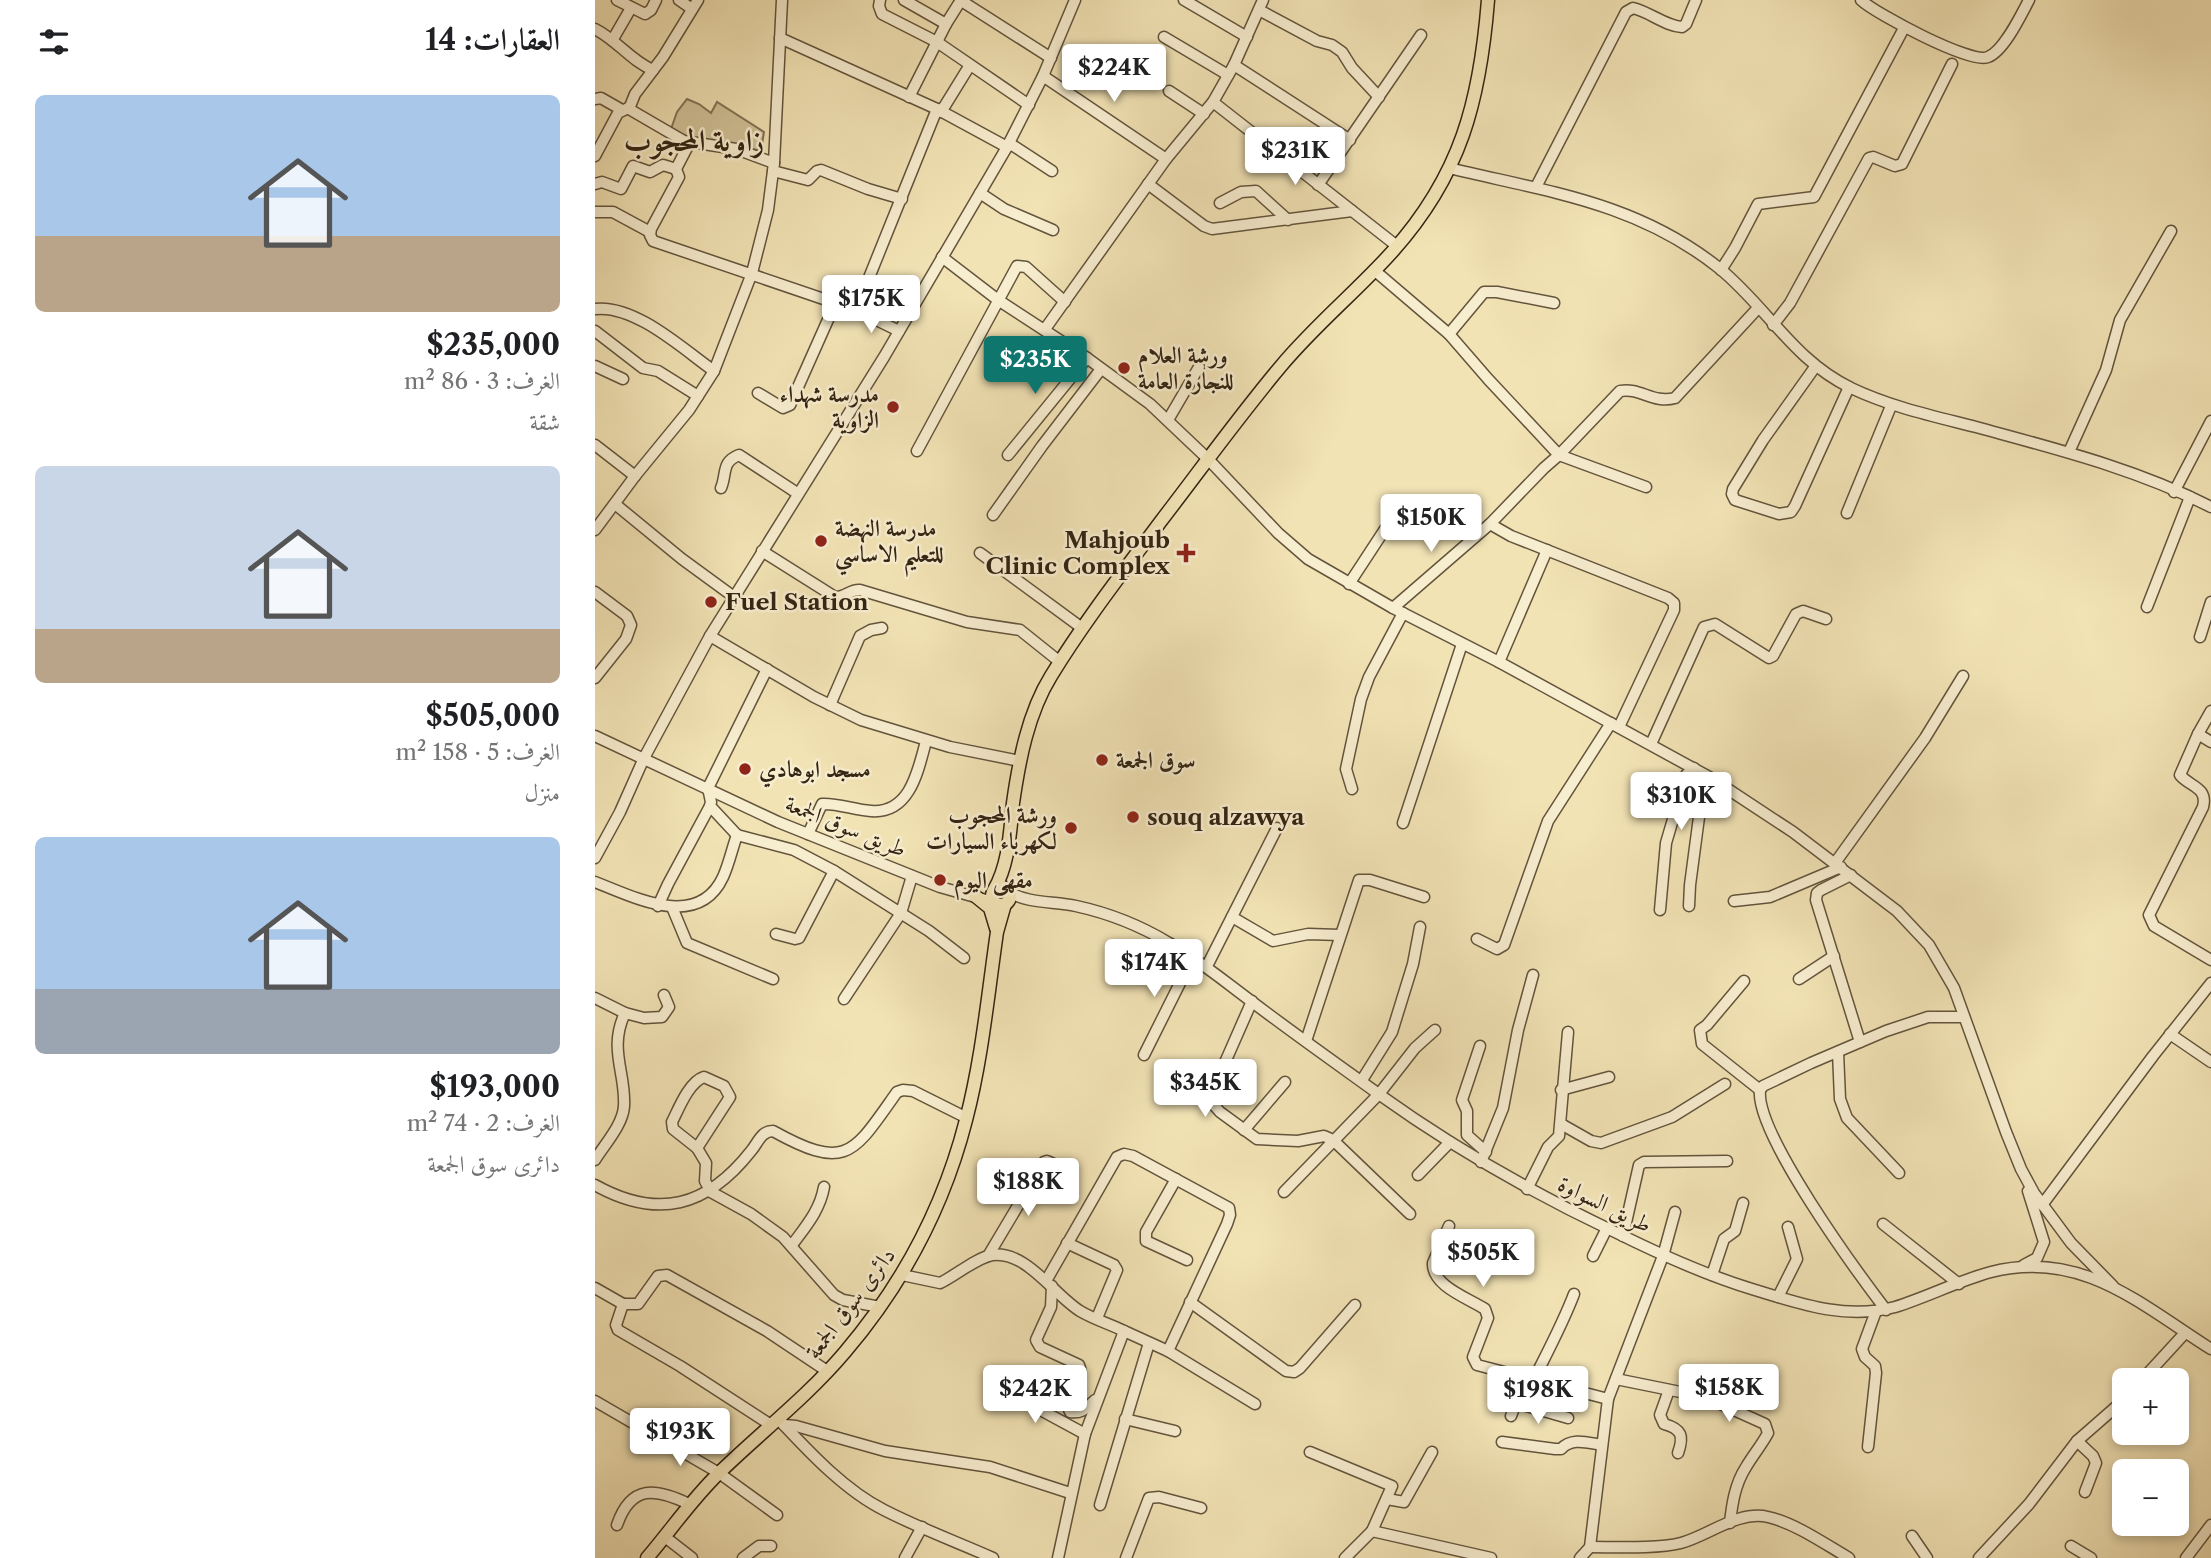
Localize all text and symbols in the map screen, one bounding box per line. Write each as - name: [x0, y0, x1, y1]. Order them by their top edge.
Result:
- text: العقارات: 14: [425, 21, 560, 58]
- icon: filters: [35, 23, 73, 61]
- pin: $224K: [1065, 44, 1163, 104]
- text: $224K: [1078, 53, 1150, 81]
- district label: زاوية المحجوب: [624, 122, 764, 160]
- pin: $231K: [1246, 128, 1344, 187]
- text: $231K: [1261, 136, 1329, 164]
- icon: home: [235, 140, 361, 266]
- pin: $175K: [822, 276, 920, 335]
- text: $175K: [838, 284, 904, 312]
- text: $235,000: [427, 326, 560, 363]
- pin: $235K: [986, 336, 1084, 396]
- place label: ورشة العلام للنجارة العامة: [1138, 341, 1234, 395]
- text: $235K: [1000, 345, 1070, 373]
- marker: ورشة العلام للنجارة العامة: [1116, 360, 1132, 376]
- text: الغرف: 3 · 86 m²: [404, 367, 560, 395]
- place label: مدرسة شهداء الزاوية: [779, 380, 879, 434]
- marker: مدرسة شهداء الزاوية: [885, 399, 901, 415]
- text: شقة: [530, 408, 560, 436]
- pin: $150K: [1382, 494, 1480, 554]
- text: $150K: [1397, 503, 1465, 531]
- icon: home: [235, 511, 361, 637]
- place label: مدرسة النهضة للتعليم الاساسي: [835, 514, 944, 577]
- place label: Mahjoub Clinic Complex: [985, 526, 1171, 580]
- marker: مدرسة النهضة للتعليم الاساسي: [813, 533, 829, 549]
- marker: Mahjoub Clinic Complex: [1176, 543, 1196, 563]
- place label: Fuel Station: [725, 588, 869, 616]
- marker: Fuel Station: [703, 594, 719, 610]
- text: $505,000: [426, 697, 560, 734]
- text: الغرف: 5 · 158 m²: [395, 738, 560, 766]
- place label: سوق الجمعة: [1116, 746, 1196, 775]
- marker: سوق الجمعة: [1094, 752, 1110, 768]
- place label: مسجد ابوهادي: [759, 755, 871, 788]
- marker: مسجد ابوهادي: [737, 761, 753, 777]
- pin: $310K: [1632, 772, 1730, 832]
- text: منزل: [525, 779, 560, 807]
- text: $310K: [1646, 781, 1716, 809]
- street label: طريق سوق الجمعة: [781, 789, 911, 864]
- place label: ورشة المحجوب لكهرباء السيارات: [926, 801, 1057, 856]
- place label: souq alzawya: [1147, 803, 1305, 831]
- marker: souq alzawya: [1125, 809, 1141, 825]
- marker: ورشة المحجوب لكهرباء السيارات: [1063, 820, 1079, 836]
- place label: مقهى اليوم: [954, 866, 1033, 901]
- marker: مقهى اليوم: [932, 872, 948, 888]
- icon: home: [235, 882, 361, 1008]
- pin: $174K: [1105, 940, 1203, 999]
- text: $174K: [1121, 948, 1187, 976]
- pin: $345K: [1156, 1060, 1254, 1119]
- text: $193,000: [430, 1068, 560, 1105]
- text: $345K: [1170, 1068, 1240, 1096]
- text: الغرف: 2 · 74 m²: [407, 1109, 560, 1137]
- text: دائرى سوق الجمعة: [427, 1150, 560, 1178]
- pin: $188K: [979, 1158, 1077, 1218]
- text: $188K: [993, 1167, 1063, 1195]
- street label: طريق السواوة: [1553, 1169, 1656, 1240]
- pin: $505K: [1434, 1230, 1532, 1289]
- text: $505K: [1447, 1238, 1519, 1266]
- street label: دائرى سوق الجمعة: [799, 1242, 902, 1365]
- pin: $158K: [1680, 1364, 1778, 1424]
- pin: $242K: [986, 1366, 1084, 1425]
- pin: $198K: [1489, 1366, 1587, 1426]
- map controls: [2112, 1368, 2189, 1536]
- button: +: [2112, 1368, 2189, 1445]
- text: $158K: [1695, 1373, 1763, 1401]
- text: $242K: [999, 1374, 1071, 1402]
- text: $198K: [1503, 1375, 1573, 1403]
- pin: $193K: [631, 1408, 729, 1468]
- text: $193K: [646, 1417, 714, 1445]
- button: −: [2112, 1459, 2189, 1536]

